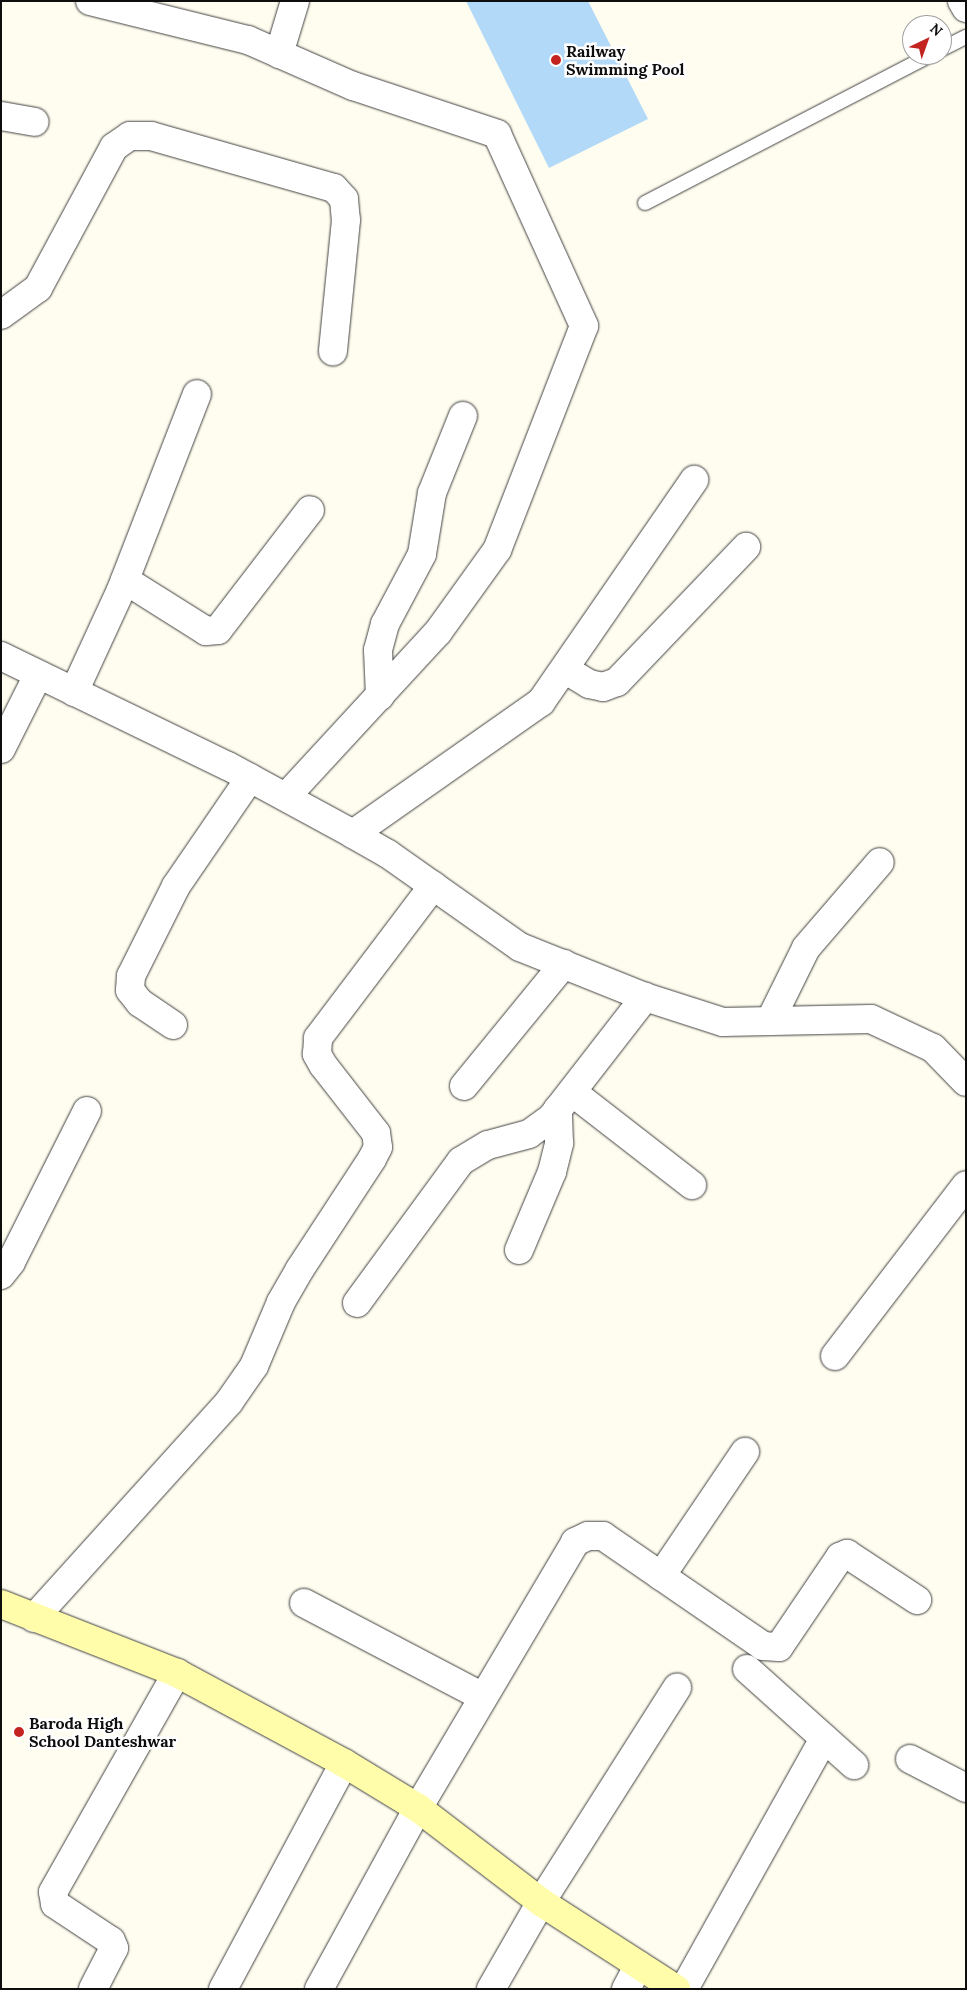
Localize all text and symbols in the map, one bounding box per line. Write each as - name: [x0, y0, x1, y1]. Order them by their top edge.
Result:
- north arrow: [902, 15, 952, 65]
- text: N: [926, 19, 946, 40]
- place label: Railway Swimming Pool: [566, 41, 685, 79]
- marker: Railway Swimming Pool: [550, 54, 562, 66]
- place label: Baroda High School Danteshwar: [29, 1713, 176, 1751]
- marker: Baroda High School Danteshwar: [13, 1726, 25, 1738]

